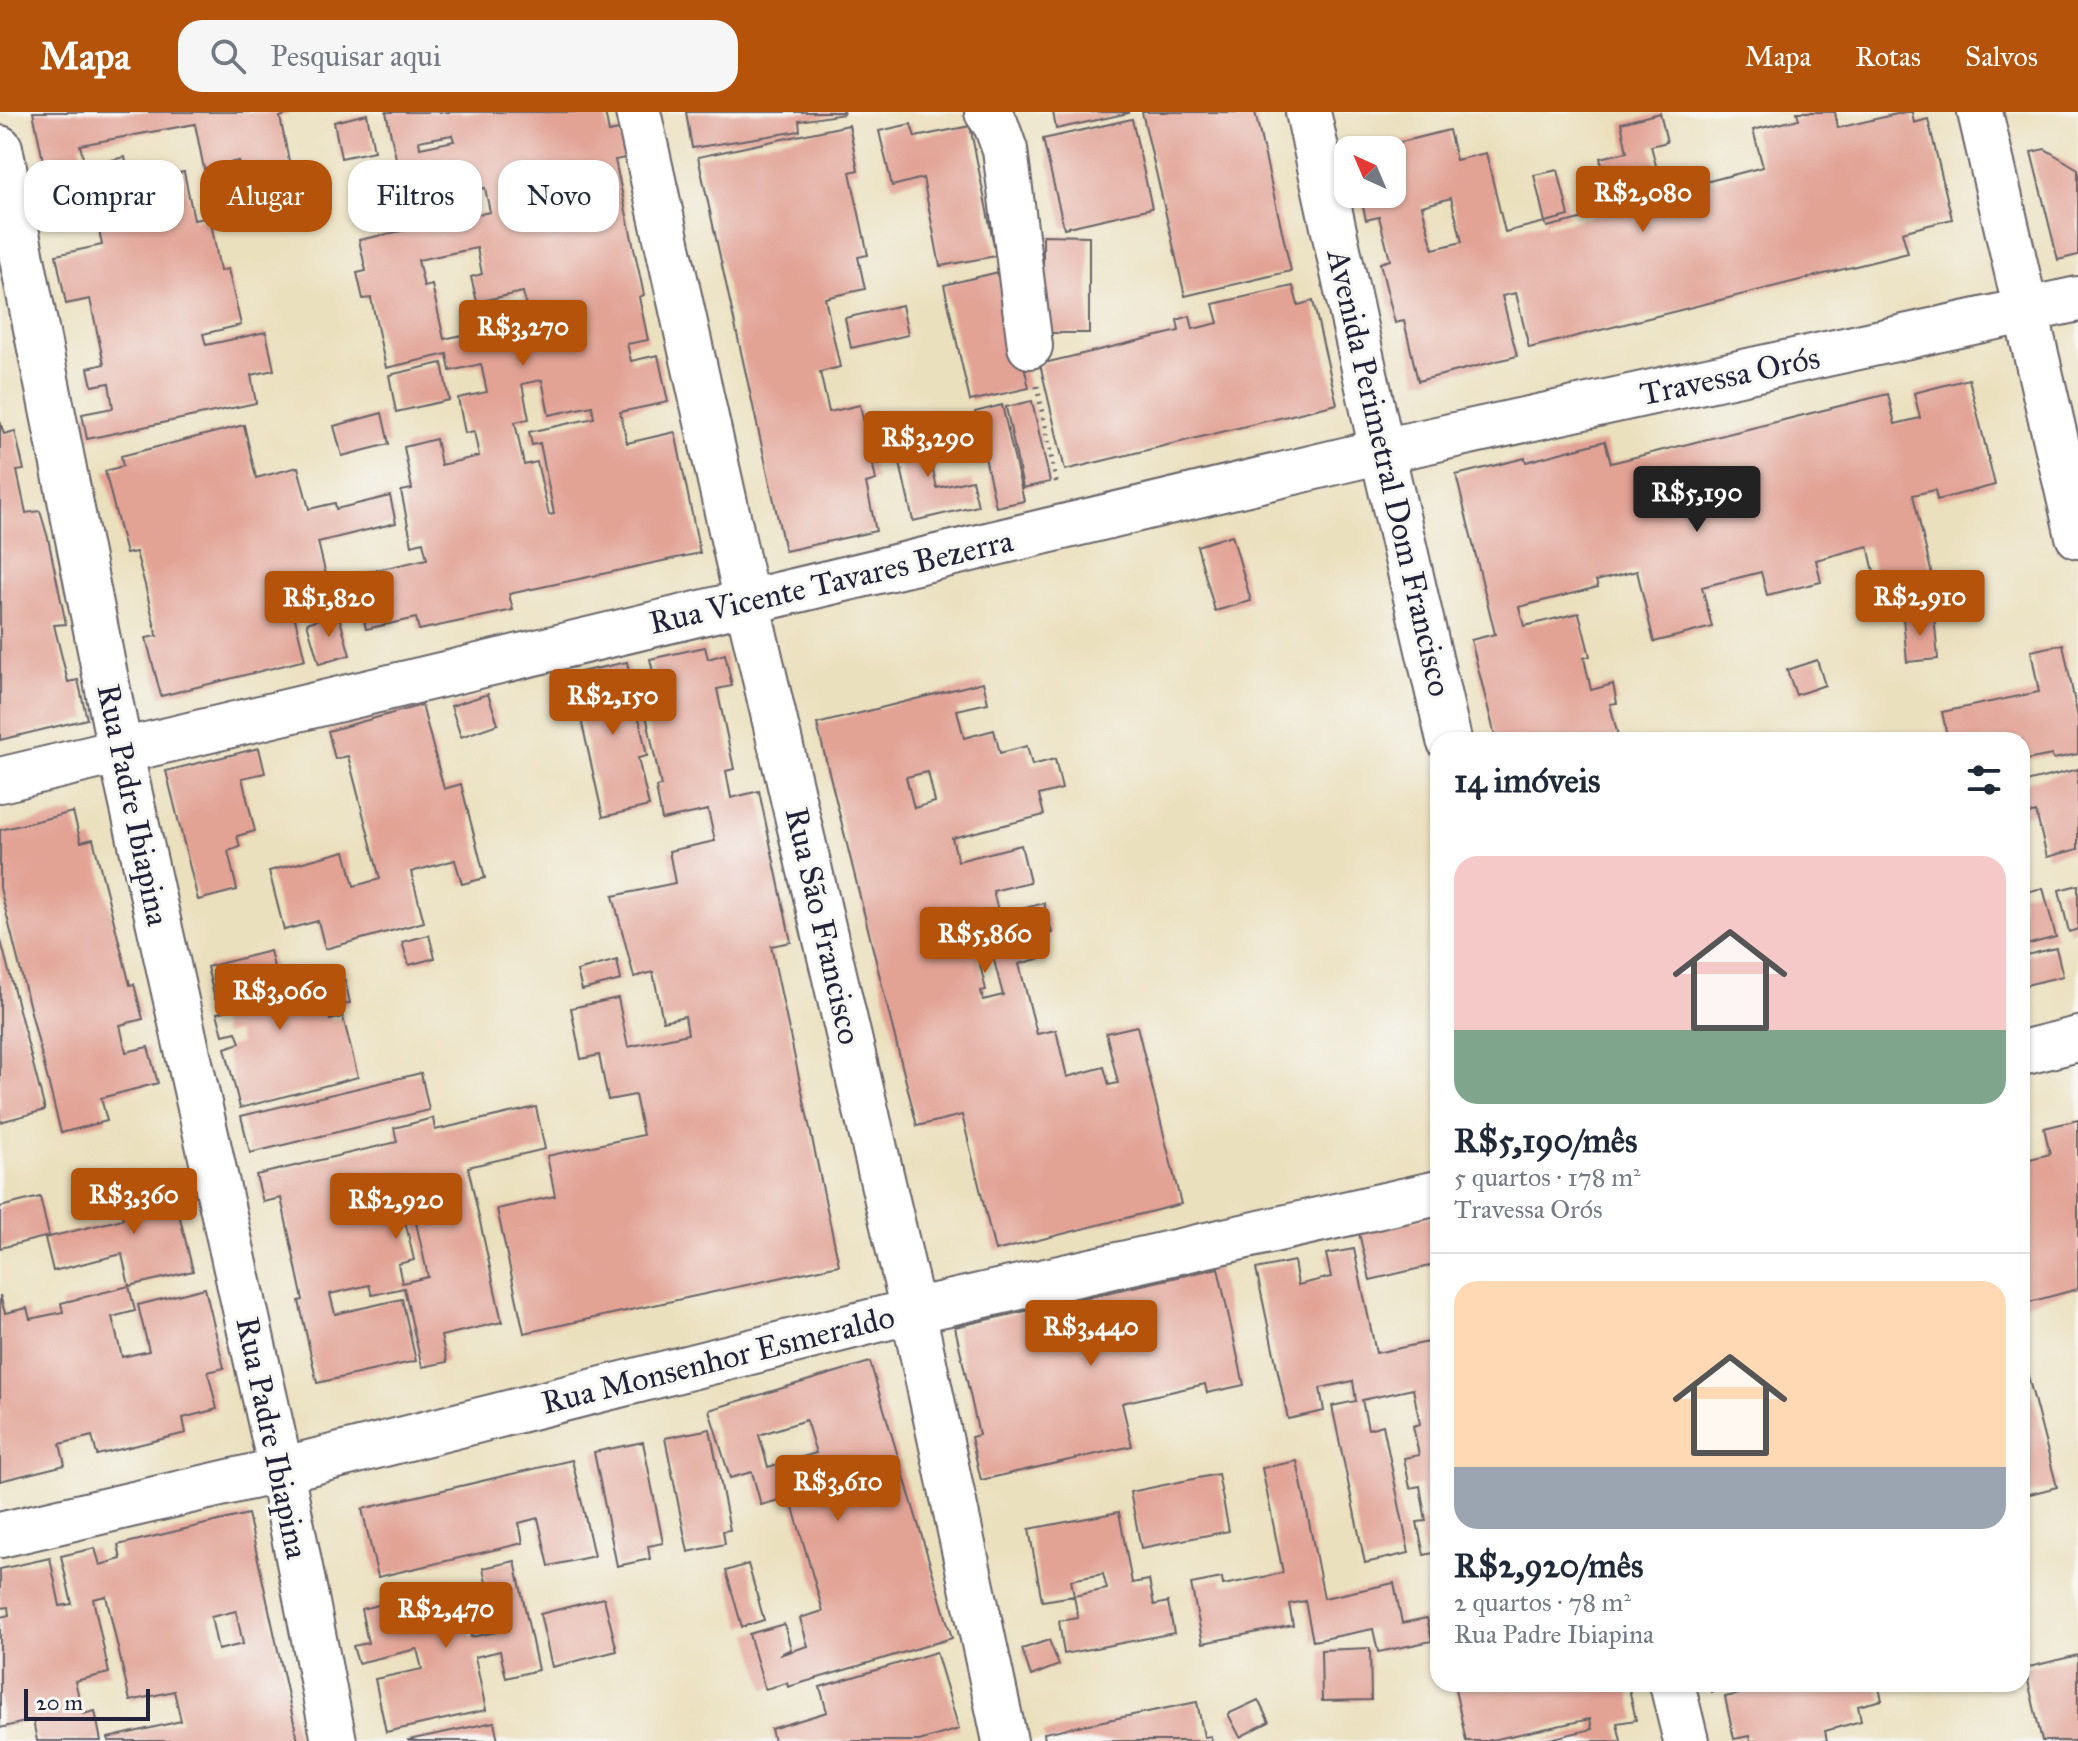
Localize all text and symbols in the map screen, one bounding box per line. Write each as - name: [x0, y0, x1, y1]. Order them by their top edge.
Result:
- search box: [178, 20, 738, 92]
- text: Mapa: [40, 33, 130, 79]
- icon: search: [206, 34, 250, 78]
- text: Pesquisar aqui: [270, 38, 441, 74]
- text: Mapa: [1745, 39, 1811, 74]
- text: Rotas: [1855, 39, 1921, 74]
- text: Salvos: [1965, 39, 2038, 74]
- north arrow: [1334, 136, 1406, 208]
- map controls: [1334, 136, 1406, 208]
- chip: Comprar: [24, 160, 184, 232]
- chip: Alugar: [200, 160, 332, 232]
- chip: Filtros: [348, 160, 482, 232]
- chip: Novo: [498, 160, 619, 232]
- pin: R$2,080: [1569, 166, 1717, 234]
- text: R$2,080: [1594, 176, 1692, 208]
- street label: Avenida Perimetral Dom Francisco: [1318, 244, 1459, 700]
- pin: R$3,270: [449, 300, 597, 368]
- text: R$3,270: [477, 310, 569, 342]
- street label: Travessa Orós: [1637, 338, 1823, 414]
- pin: R$3,290: [854, 411, 1002, 479]
- text: R$3,290: [882, 421, 974, 453]
- pin: R$5,190: [1623, 466, 1771, 534]
- text: R$5,190: [1651, 476, 1743, 508]
- street label: Rua Vicente Tavares Bezerra: [645, 521, 1017, 643]
- pin: R$2,910: [1846, 570, 1994, 638]
- pin: R$1,820: [255, 571, 403, 639]
- text: R$2,910: [1874, 580, 1966, 612]
- text: R$1,820: [283, 581, 375, 613]
- pin: R$2,150: [539, 669, 687, 737]
- text: R$2,150: [567, 679, 659, 711]
- street label: Rua Padre Ibiapina: [88, 681, 178, 930]
- icon: filters: [1962, 758, 2006, 802]
- text: 14 imóveis: [1454, 760, 1600, 801]
- street label: Rua São Francisco: [777, 804, 869, 1048]
- pin: R$5,860: [911, 907, 1059, 975]
- icon: home: [1658, 908, 1802, 1052]
- text: R$5,860: [938, 917, 1032, 949]
- pin: R$3,060: [206, 964, 354, 1032]
- text: R$3,060: [233, 974, 327, 1006]
- text: R$5,190/mês: [1454, 1120, 1637, 1161]
- text: 5 quartos · 178 m²: [1454, 1161, 1641, 1193]
- pin: R$3,360: [60, 1168, 208, 1236]
- pin: R$2,920: [322, 1173, 470, 1241]
- text: R$3,360: [89, 1178, 179, 1210]
- text: R$2,920: [348, 1183, 444, 1215]
- text: Travessa Orós: [1454, 1193, 1602, 1225]
- street label: Rua Monsenhor Esmeraldo: [538, 1297, 898, 1423]
- pin: R$3,440: [1017, 1300, 1165, 1368]
- text: R$3,440: [1043, 1310, 1139, 1342]
- street label: Rua Padre Ibiapina: [227, 1314, 317, 1563]
- icon: home: [1658, 1333, 1802, 1477]
- pin: R$3,610: [764, 1455, 912, 1523]
- text: R$3,610: [793, 1465, 883, 1497]
- text: R$2,920/mês: [1454, 1545, 1643, 1586]
- pin: R$2,470: [372, 1582, 520, 1650]
- text: 2 quartos · 78 m²: [1454, 1586, 1631, 1618]
- text: R$2,470: [398, 1592, 494, 1624]
- text: Rua Padre Ibiapina: [1454, 1618, 1654, 1650]
- scale bar: [24, 1685, 150, 1721]
- text: 20 m: [36, 1689, 83, 1716]

